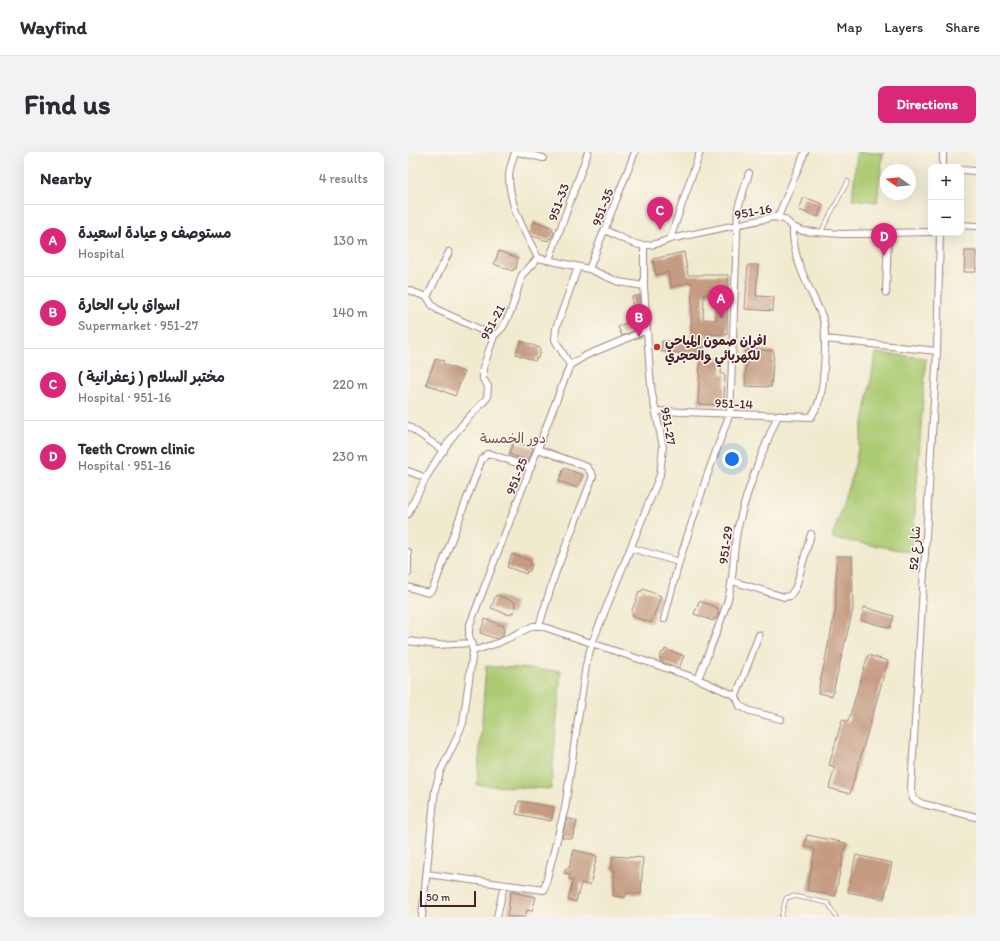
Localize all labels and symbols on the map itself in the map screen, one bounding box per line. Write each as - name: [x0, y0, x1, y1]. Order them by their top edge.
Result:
- north arrow: [880, 164, 916, 200]
- street label: 951-33: [545, 181, 572, 223]
- street label: 951-35: [589, 186, 616, 228]
- pin: C: [647, 197, 673, 230]
- street label: 951-16: [733, 201, 773, 222]
- pin: D: [871, 223, 897, 256]
- pin: A: [708, 285, 734, 318]
- street label: 951-21: [477, 302, 508, 342]
- pin: B: [626, 304, 652, 337]
- place label: افران صمون المياحي للكهربائي والحجري: [665, 333, 766, 368]
- marker: افران صمون المياحي للكهربائي والحجري: [652, 342, 662, 352]
- street label: 951-14: [714, 395, 754, 412]
- street label: 951-27: [658, 406, 679, 447]
- district label: دور الخمسة: [480, 430, 546, 447]
- your location: [722, 449, 742, 469]
- street label: 951-25: [503, 455, 530, 497]
- street label: 951-29: [715, 525, 736, 565]
- street label: شارع 52: [906, 525, 925, 571]
- scale bar: [420, 889, 476, 908]

